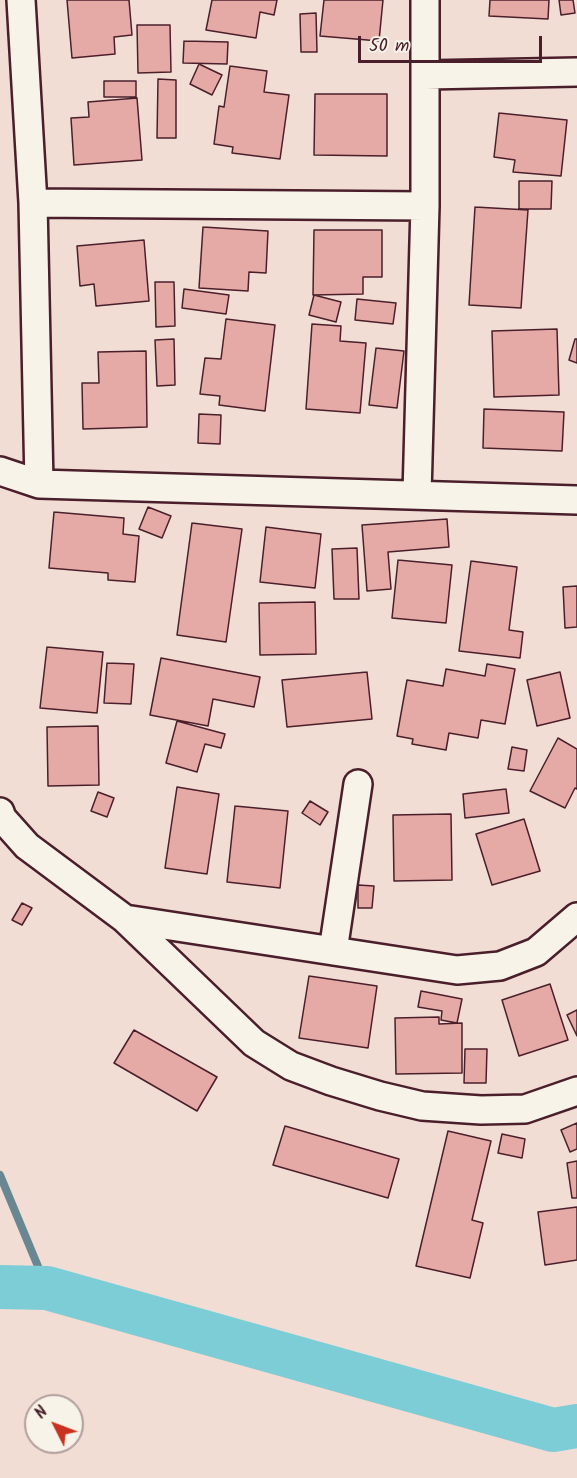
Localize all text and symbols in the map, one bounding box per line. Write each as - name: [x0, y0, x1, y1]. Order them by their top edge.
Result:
- scale bar: [361, 24, 546, 62]
- text: 50 m: [369, 32, 409, 61]
- north arrow: [24, 1394, 84, 1454]
- text: N: [29, 1401, 54, 1425]

